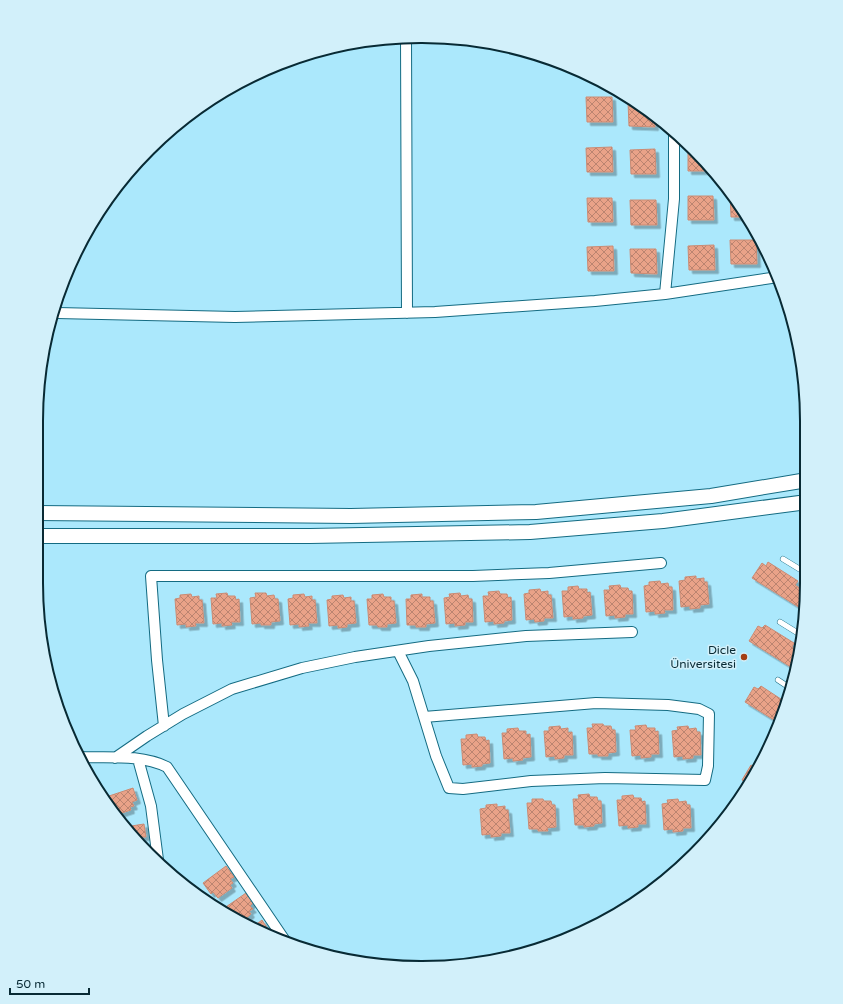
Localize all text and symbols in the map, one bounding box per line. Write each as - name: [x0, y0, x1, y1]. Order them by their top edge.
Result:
- place label: Dicle Üniversitesi: [670, 643, 736, 671]
- marker: Dicle Üniversitesi: [739, 652, 749, 662]
- scale bar: [10, 970, 89, 996]
- text: 50 m: [16, 977, 45, 991]

